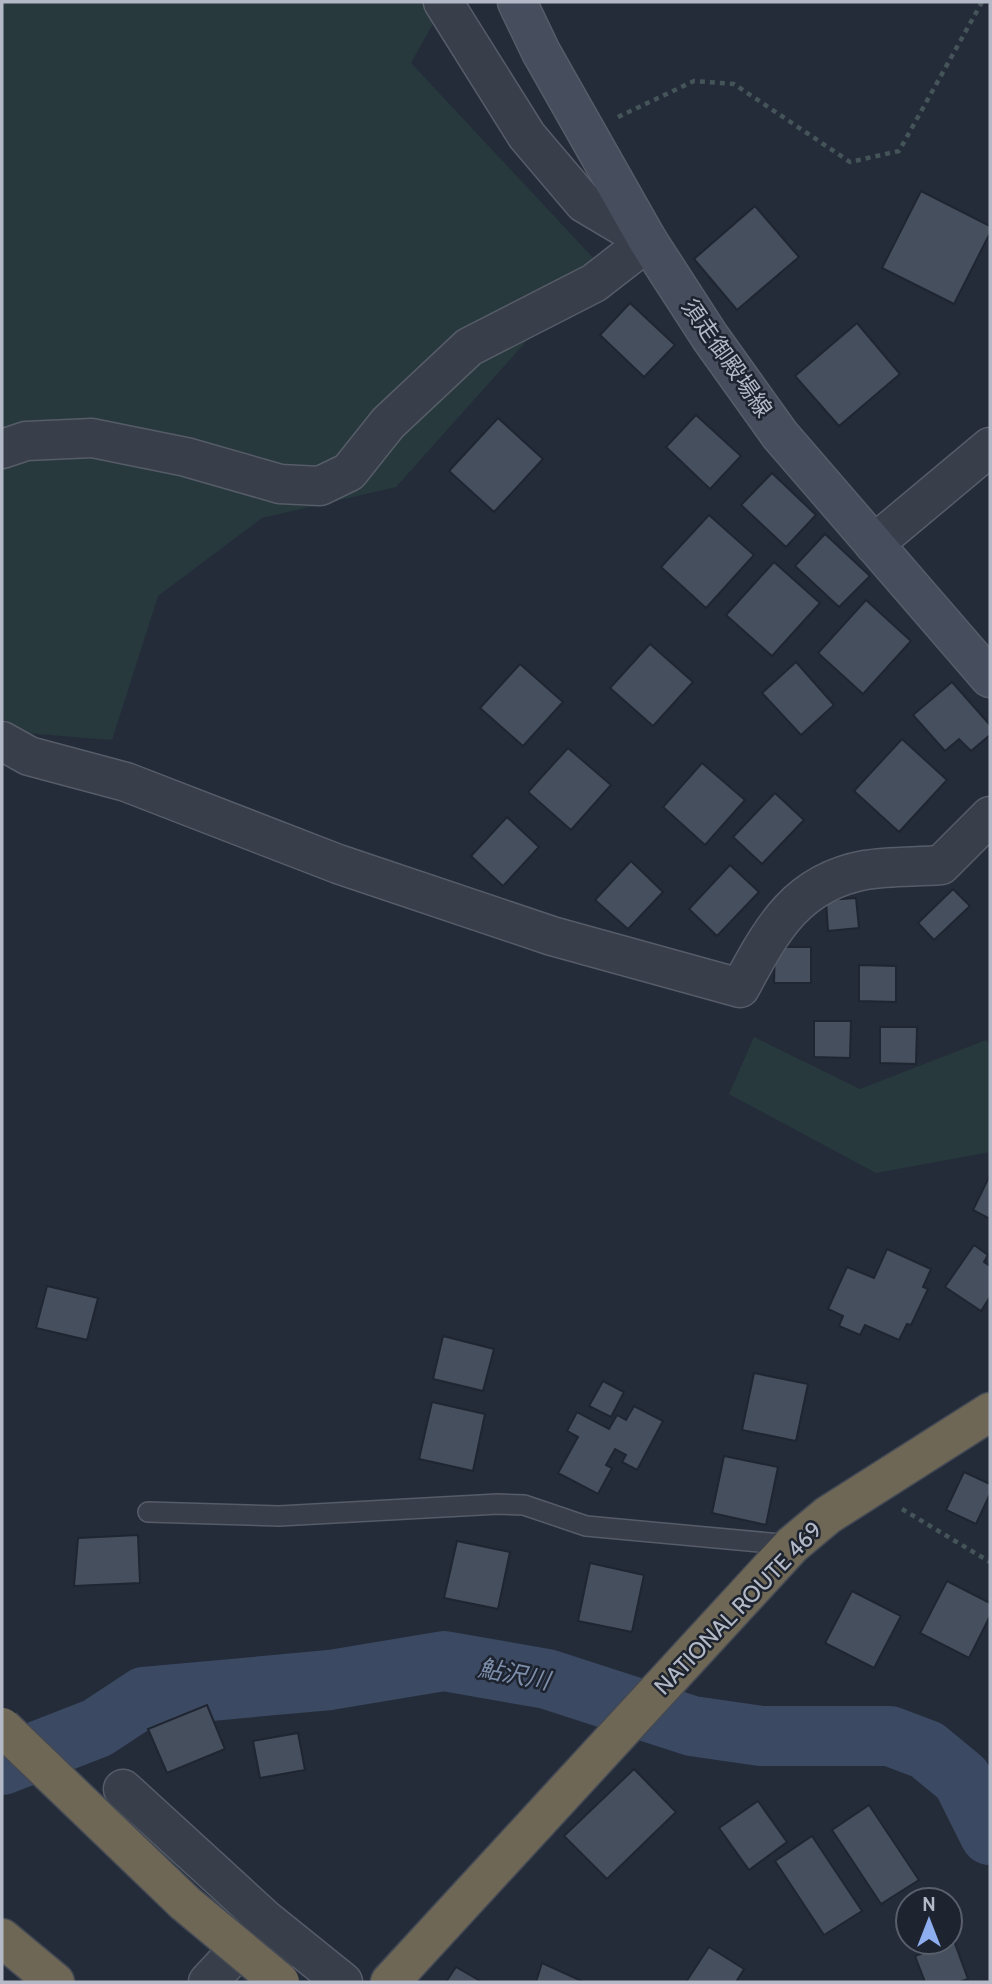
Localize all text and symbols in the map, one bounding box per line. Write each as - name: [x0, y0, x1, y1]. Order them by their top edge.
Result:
- street label: 須走御殿場線: [676, 293, 778, 423]
- street label: NATIONAL ROUTE 469: [648, 1516, 828, 1700]
- water label: 鮎沢川: [476, 1653, 555, 1696]
- north arrow: [894, 1886, 964, 1956]
- text: N: [922, 1893, 936, 1916]

